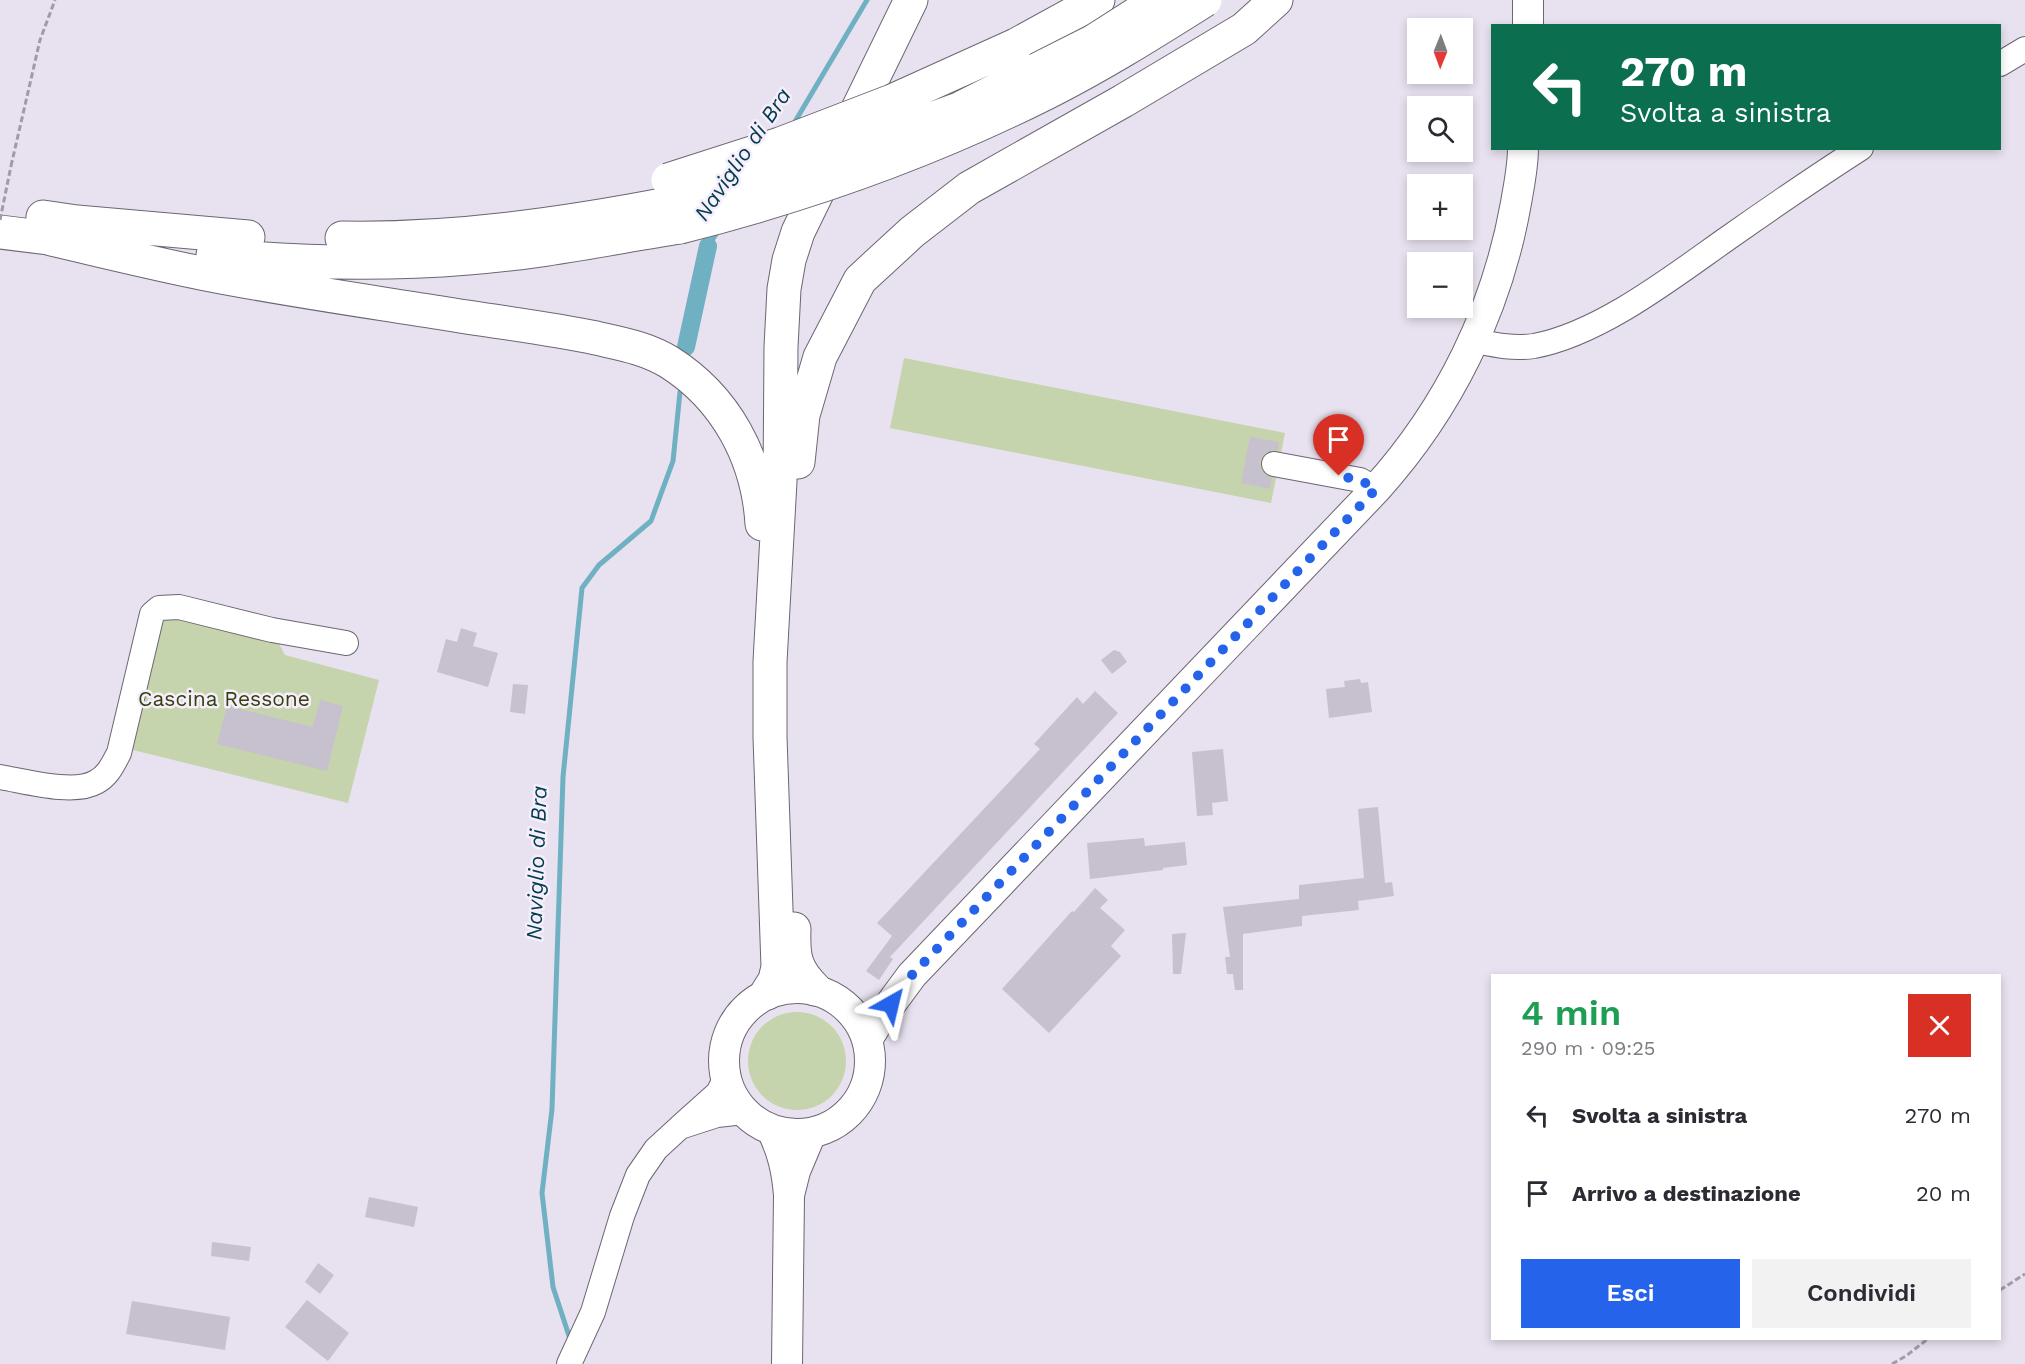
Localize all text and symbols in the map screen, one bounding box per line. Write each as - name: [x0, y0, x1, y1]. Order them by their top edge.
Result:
- north arrow: [1407, 18, 1473, 84]
- map controls: [1407, 18, 1473, 318]
- text: 270 m: [1620, 47, 1747, 96]
- icon: left: [1521, 48, 1599, 126]
- water label: Naviglio di Bra: [689, 83, 796, 225]
- button: search: [1407, 96, 1473, 162]
- text: Svolta a sinistra: [1620, 97, 1831, 129]
- button: +: [1407, 174, 1473, 240]
- button: −: [1407, 252, 1473, 318]
- pin: [1313, 414, 1364, 476]
- icon: arrive: [1322, 423, 1355, 456]
- park label: Cascina Ressone: [138, 686, 310, 711]
- water label: Naviglio di Bra: [521, 785, 552, 941]
- position arrow: [859, 972, 923, 1036]
- text: 4 min: [1521, 992, 1621, 1034]
- button: close: [1908, 994, 1971, 1057]
- text: 290 m · 09:25: [1521, 1036, 1655, 1060]
- icon: left: [1521, 1099, 1554, 1132]
- text: Svolta a sinistra: [1572, 1103, 1747, 1128]
- text: 270 m: [1905, 1103, 1971, 1128]
- icon: arrive: [1521, 1177, 1554, 1210]
- text: Arrivo a destinazione: [1572, 1181, 1801, 1206]
- text: 20 m: [1916, 1181, 1971, 1206]
- button: Esci: [1521, 1259, 1740, 1328]
- button: Condividi: [1752, 1259, 1971, 1328]

